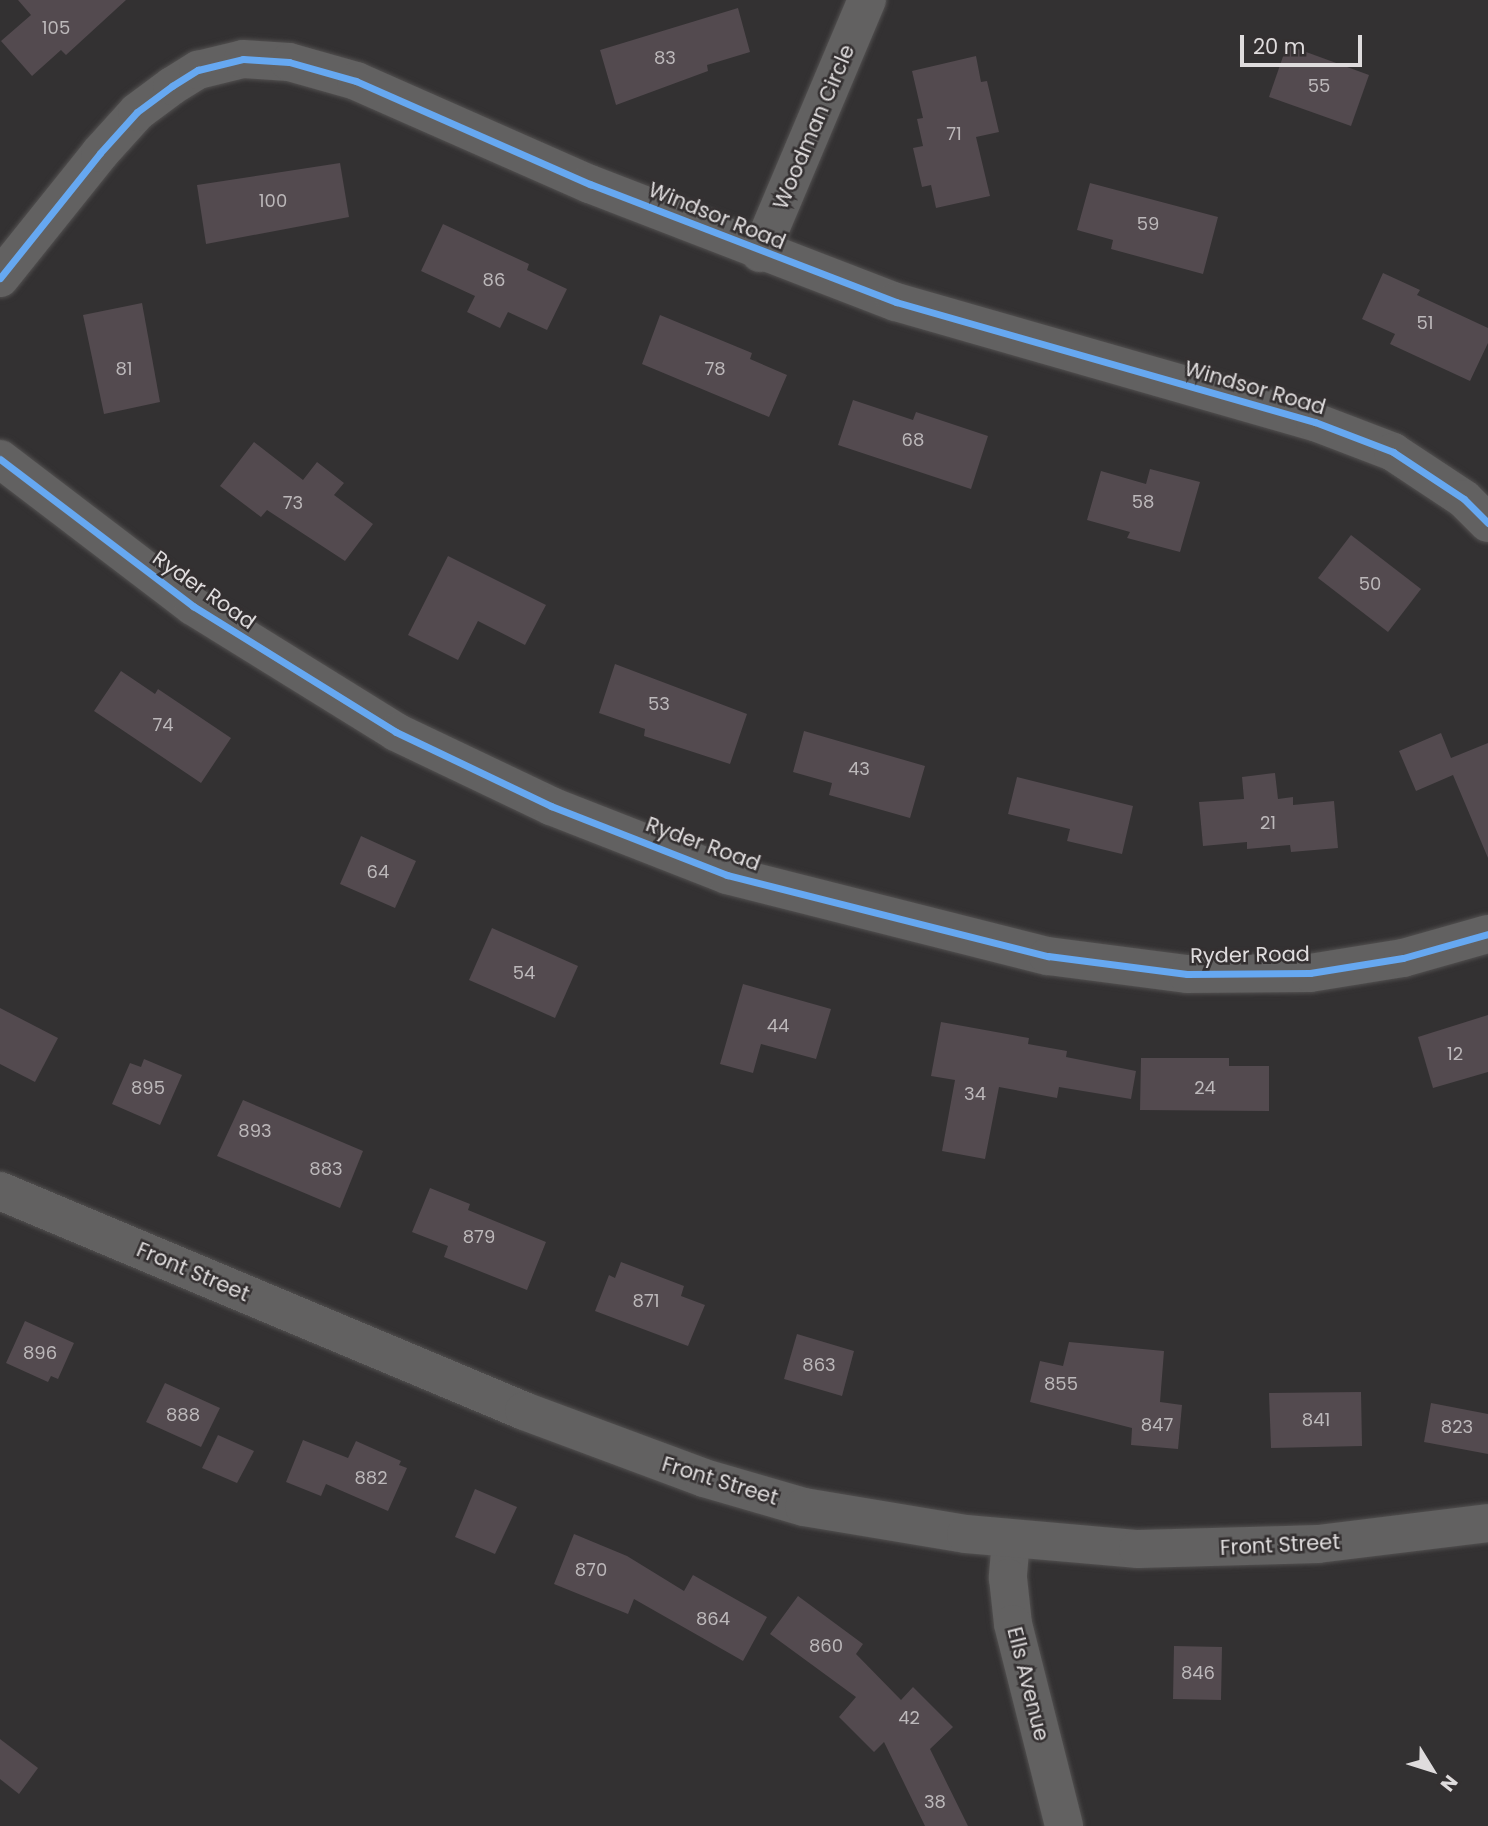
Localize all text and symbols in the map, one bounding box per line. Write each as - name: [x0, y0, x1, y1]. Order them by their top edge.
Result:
- house number: 105: [42, 17, 70, 39]
- scale bar: [1243, 21, 1366, 65]
- text: 20 m: [1253, 32, 1306, 61]
- street label: Woodman Circle: [768, 41, 860, 213]
- house number: 83: [654, 47, 676, 69]
- house number: 55: [1308, 75, 1330, 97]
- house number: 71: [946, 123, 962, 145]
- street label: Windsor Road: [645, 177, 789, 255]
- house number: 100: [259, 190, 287, 212]
- house number: 59: [1137, 213, 1159, 235]
- house number: 86: [483, 269, 505, 291]
- house number: 51: [1416, 312, 1434, 334]
- street label: Windsor Road: [1181, 356, 1329, 420]
- house number: 81: [115, 358, 133, 380]
- house number: 78: [704, 358, 726, 380]
- house number: 68: [902, 429, 924, 451]
- house number: 58: [1132, 491, 1154, 513]
- house number: 73: [283, 492, 303, 514]
- street label: Ryder Road: [148, 545, 260, 635]
- house number: 50: [1359, 573, 1381, 595]
- house number: 53: [648, 693, 670, 715]
- house number: 74: [152, 714, 174, 736]
- house number: 43: [848, 758, 870, 780]
- street label: Ryder Road: [642, 812, 764, 876]
- house number: 21: [1260, 812, 1276, 834]
- house number: 64: [367, 861, 389, 883]
- street label: Ryder Road: [1190, 941, 1310, 969]
- house number: 54: [513, 962, 535, 984]
- house number: 44: [767, 1015, 789, 1037]
- house number: 12: [1447, 1043, 1463, 1065]
- house number: 895: [131, 1077, 165, 1099]
- house number: 24: [1194, 1077, 1216, 1099]
- house number: 34: [964, 1083, 986, 1105]
- house number: 893: [238, 1120, 272, 1142]
- house number: 883: [309, 1158, 343, 1180]
- house number: 879: [463, 1226, 495, 1248]
- street label: Front Street: [133, 1237, 253, 1307]
- house number: 871: [633, 1290, 659, 1312]
- house number: 896: [23, 1342, 57, 1364]
- house number: 863: [802, 1354, 836, 1376]
- house number: 855: [1044, 1373, 1078, 1395]
- house number: 888: [166, 1404, 200, 1426]
- house number: 841: [1302, 1409, 1330, 1431]
- house number: 847: [1141, 1414, 1173, 1436]
- house number: 823: [1441, 1416, 1473, 1438]
- street label: Front Street: [659, 1451, 781, 1511]
- house number: 882: [354, 1467, 388, 1489]
- street label: Front Street: [1219, 1529, 1341, 1561]
- house number: 870: [575, 1559, 607, 1581]
- house number: 864: [696, 1608, 730, 1630]
- street label: Ells Avenue: [1002, 1624, 1054, 1744]
- house number: 860: [809, 1635, 843, 1657]
- house number: 846: [1181, 1662, 1215, 1684]
- house number: 42: [898, 1707, 920, 1729]
- north arrow: [1397, 1735, 1467, 1805]
- text: N: [1434, 1769, 1464, 1797]
- house number: 38: [924, 1791, 946, 1813]

